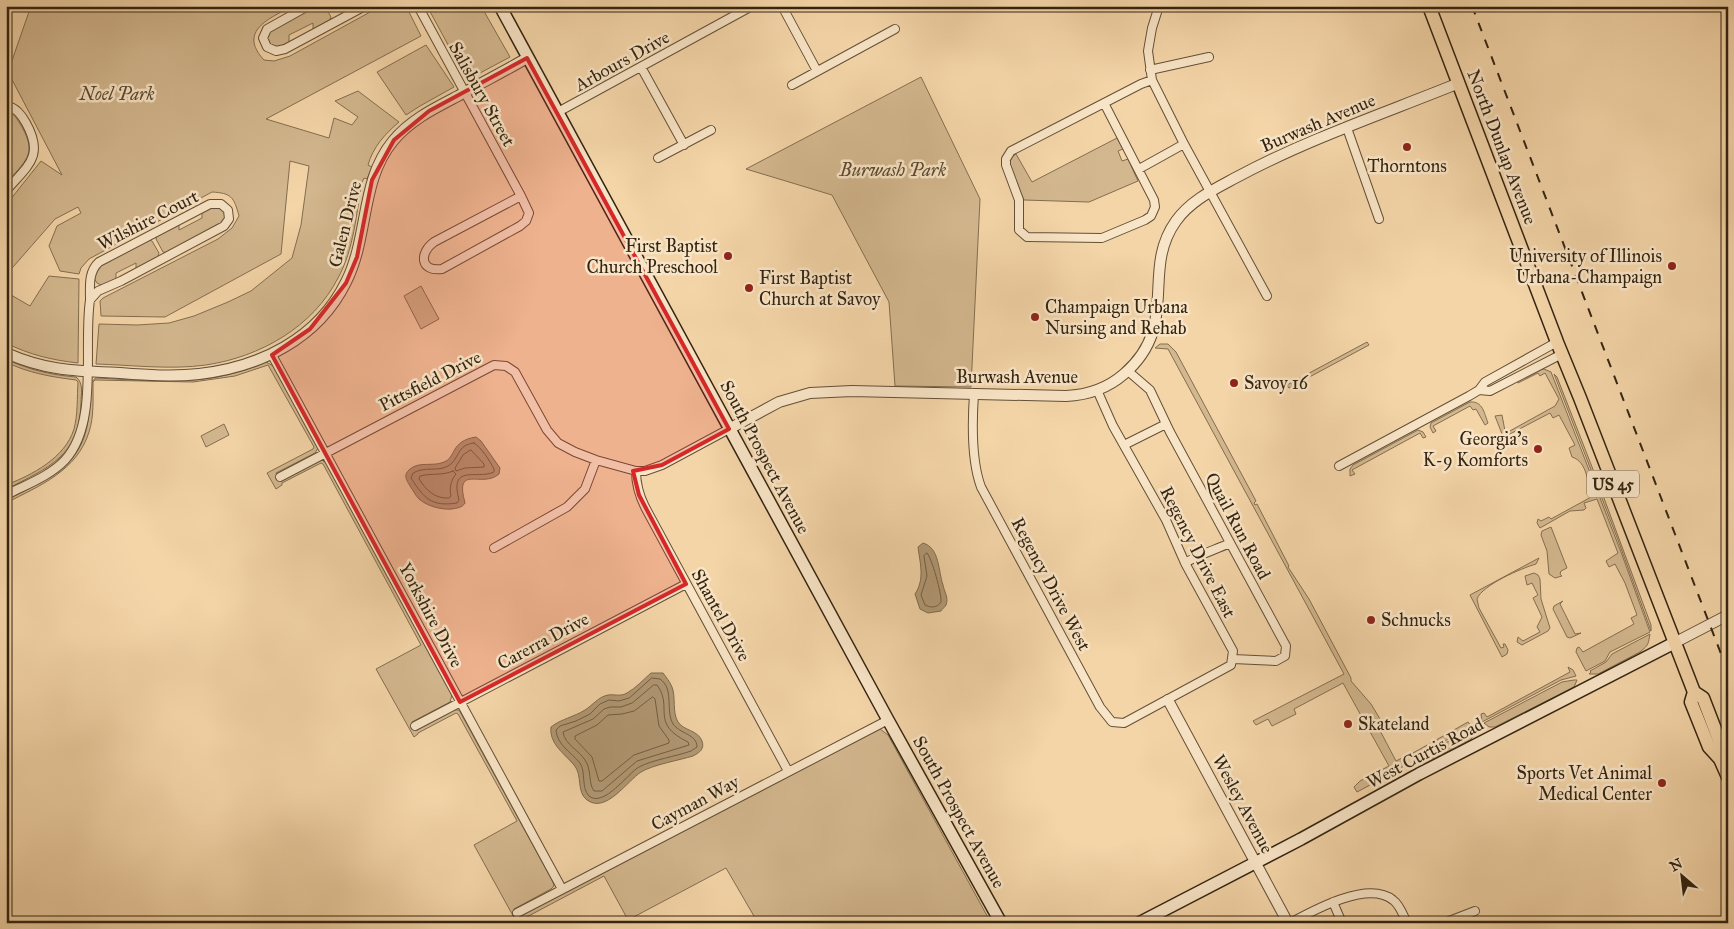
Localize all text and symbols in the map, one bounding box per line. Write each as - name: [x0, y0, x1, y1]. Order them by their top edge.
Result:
- street label: Arbours Drive: [570, 26, 673, 97]
- street label: Salisbury Street: [444, 38, 520, 151]
- street label: North Dunlap Avenue: [1462, 66, 1542, 228]
- park label: Noel Park: [78, 83, 155, 105]
- street label: Burwash Avenue: [1257, 89, 1379, 157]
- marker: Thorntons: [1401, 141, 1413, 153]
- place label: Thorntons: [1367, 155, 1447, 177]
- park label: Burwash Park: [839, 159, 946, 181]
- street label: Galen Drive: [324, 179, 366, 269]
- street label: Wilshire Court: [94, 185, 203, 255]
- place label: First Baptist Church Preschool: [586, 235, 719, 278]
- place label: University of Illinois Urbana-Champaign: [1509, 245, 1662, 289]
- marker: First Baptist Church Preschool: [722, 250, 734, 262]
- marker: University of Illinois Urbana-Champaign: [1666, 260, 1678, 272]
- place label: First Baptist Church at Savoy: [759, 267, 881, 310]
- marker: First Baptist Church at Savoy: [743, 282, 755, 294]
- place label: Champaign Urbana Nursing and Rehab: [1045, 296, 1188, 340]
- marker: Champaign Urbana Nursing and Rehab: [1029, 311, 1041, 323]
- street label: Pittsfield Drive: [375, 346, 485, 416]
- street label: Burwash Avenue: [956, 366, 1078, 388]
- place label: Savoy 16: [1244, 372, 1309, 394]
- street label: South Prospect Avenue: [715, 377, 815, 537]
- marker: Savoy 16: [1228, 377, 1240, 389]
- place label: Georgia's K-9 Komforts: [1423, 428, 1528, 471]
- marker: Georgia's K-9 Komforts: [1532, 443, 1544, 455]
- street label: Quail Run Road: [1201, 469, 1275, 583]
- road number: US 45: [1587, 470, 1639, 498]
- street label: Regency Drive East: [1155, 483, 1241, 622]
- street label: Regency Drive West: [1006, 514, 1096, 655]
- street label: Yorkshire Drive: [394, 559, 468, 671]
- street label: Shantel Drive: [687, 565, 755, 665]
- street label: Carerra Drive: [493, 608, 593, 674]
- place label: Schnucks: [1381, 609, 1451, 631]
- marker: Schnucks: [1365, 614, 1377, 626]
- place label: Skateland: [1358, 713, 1429, 735]
- street label: West Curtis Road: [1363, 713, 1487, 793]
- marker: Skateland: [1342, 718, 1354, 730]
- street label: South Prospect Avenue: [908, 732, 1010, 892]
- street label: Wesley Avenue: [1208, 751, 1278, 857]
- place label: Sports Vet Animal Medical Center: [1517, 762, 1652, 805]
- street label: Cayman Way: [647, 770, 743, 835]
- marker: Sports Vet Animal Medical Center: [1656, 777, 1668, 789]
- north arrow: [1656, 852, 1706, 902]
- text: N: [1667, 855, 1685, 875]

